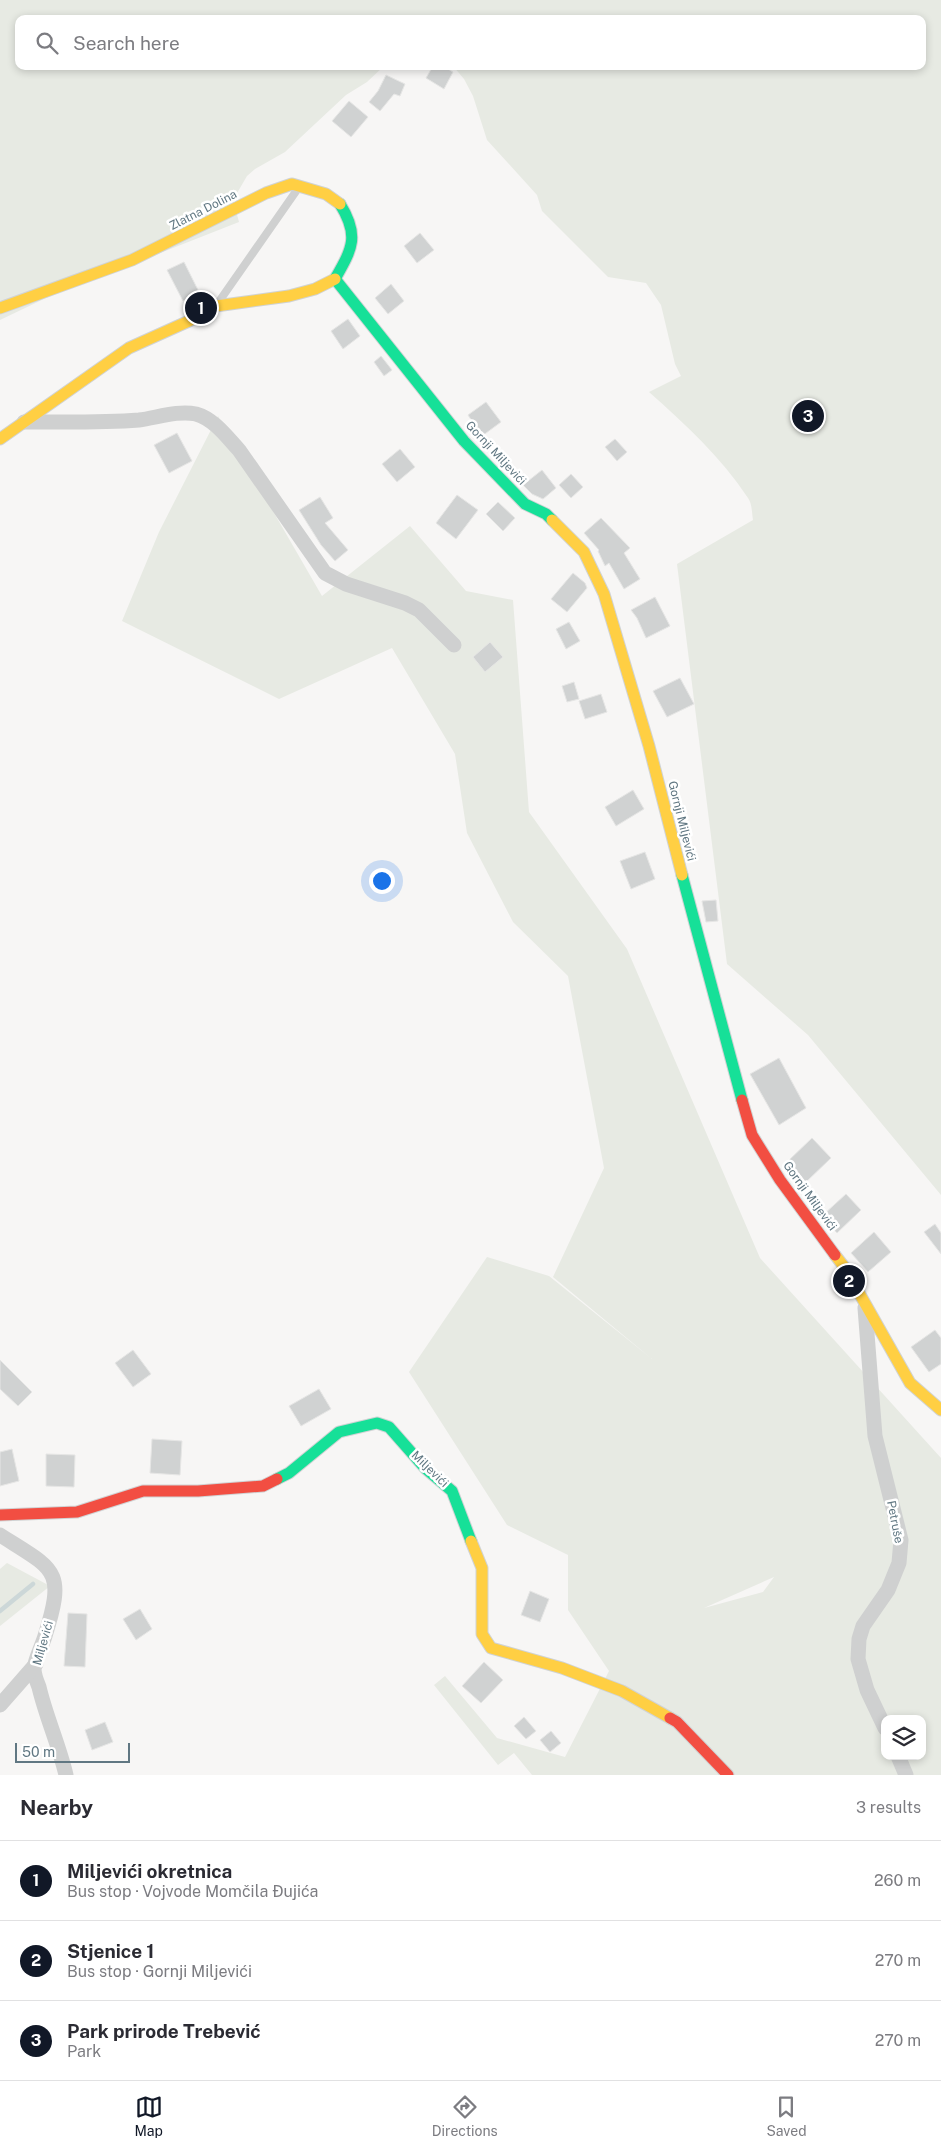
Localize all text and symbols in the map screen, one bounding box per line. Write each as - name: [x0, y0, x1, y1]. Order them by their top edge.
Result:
- search box: [15, 15, 926, 70]
- icon: search: [33, 29, 61, 57]
- text: Search here: [73, 32, 180, 54]
- street label: Zlatna Dolina: [167, 187, 239, 233]
- pin: 1: [185, 289, 217, 327]
- pin: 3: [792, 397, 824, 435]
- street label: Gornji Miljevići: [463, 418, 529, 488]
- street label: Gornji Miljevići: [665, 780, 699, 862]
- your location: [369, 868, 395, 894]
- street label: Gornji Miljevići: [780, 1159, 840, 1233]
- pin: 2: [833, 1262, 865, 1300]
- street label: Miljevići: [409, 1448, 451, 1490]
- street label: Petruše: [884, 1499, 906, 1545]
- street label: Miljevići: [30, 1619, 56, 1667]
- map controls: [881, 1715, 926, 1760]
- button: layers: [881, 1715, 926, 1760]
- scale bar: [15, 1740, 130, 1763]
- text: 50 m: [22, 1744, 55, 1760]
- text: Nearby: [20, 1795, 93, 1820]
- text: 3 results: [856, 1798, 921, 1817]
- text: Miljevići okretnica: [67, 1860, 232, 1882]
- text: 1: [33, 1871, 39, 1890]
- text: 260 m: [874, 1871, 921, 1890]
- text: Bus stop · Vojvode Momčila Đujića: [67, 1882, 318, 1901]
- text: Stjenice 1: [67, 1940, 155, 1962]
- text: 2: [31, 1951, 41, 1970]
- text: 270 m: [875, 1951, 921, 1970]
- text: Bus stop · Gornji Miljevići: [67, 1962, 252, 1981]
- text: Park prirode Trebević: [67, 2020, 261, 2042]
- text: 3: [31, 2031, 41, 2050]
- text: 270 m: [875, 2031, 921, 2050]
- text: Park: [67, 2042, 101, 2061]
- tab: Map: [134, 2093, 163, 2139]
- tab: Directions: [432, 2093, 498, 2139]
- tab: Saved: [766, 2093, 807, 2139]

